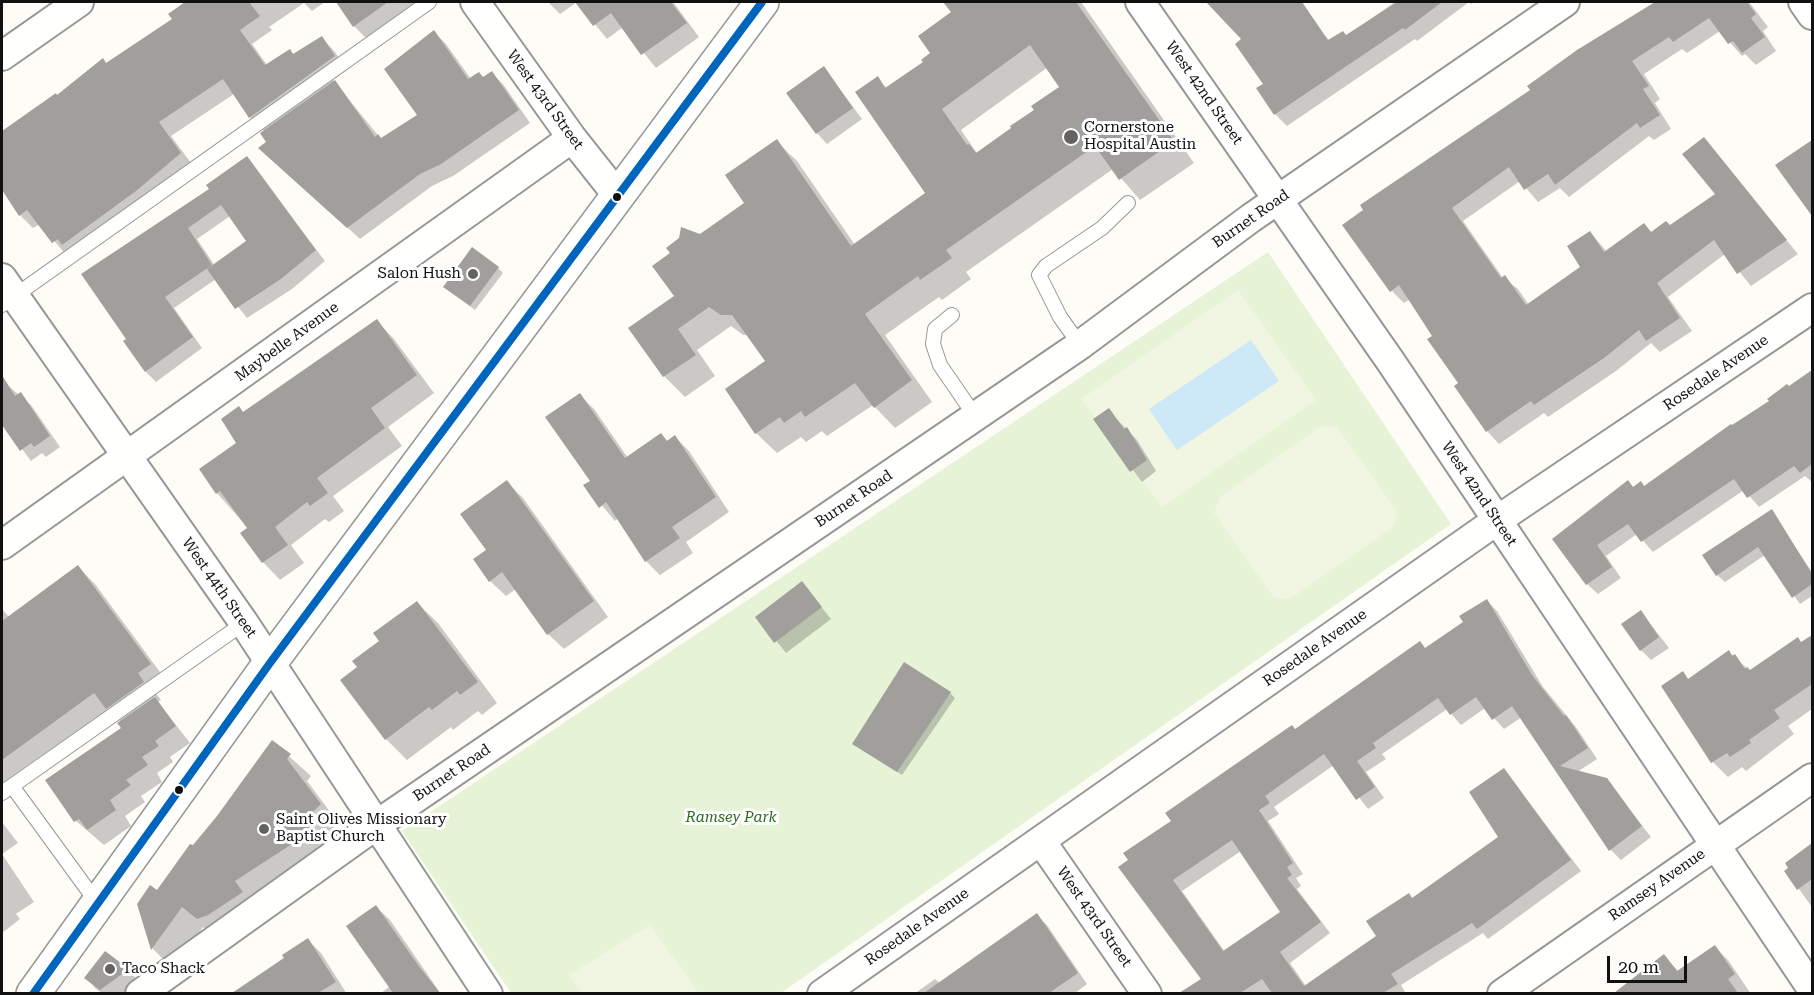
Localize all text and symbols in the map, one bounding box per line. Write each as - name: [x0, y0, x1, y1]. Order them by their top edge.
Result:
- street label: West 42nd Street: [1162, 38, 1246, 148]
- street label: West 43rd Street: [503, 47, 587, 153]
- place label: Cornerstone Hospital Austin: [1084, 119, 1196, 154]
- marker: Cornerstone Hospital Austin: [1062, 128, 1080, 146]
- street label: Burnet Road: [1209, 186, 1293, 252]
- unlabelled marker: [611, 191, 623, 203]
- place label: Salon Hush: [378, 265, 461, 283]
- marker: Salon Hush: [466, 267, 480, 281]
- street label: Maybelle Avenue: [232, 298, 342, 386]
- street label: Rosedale Avenue: [1660, 331, 1772, 415]
- street label: West 42nd Street: [1437, 438, 1521, 550]
- street label: Burnet Road: [812, 466, 896, 532]
- street label: West 44th Street: [178, 534, 260, 642]
- street label: Rosedale Avenue: [1259, 605, 1371, 691]
- street label: Burnet Road: [410, 740, 494, 806]
- unlabelled marker: [173, 784, 185, 796]
- park label: Ramsey Park: [685, 809, 777, 827]
- place label: Saint Olives Missionary Baptist Church: [276, 811, 447, 846]
- marker: Saint Olives Missionary Baptist Church: [257, 822, 271, 836]
- street label: Ramsey Avenue: [1605, 845, 1709, 925]
- street label: West 43rd Street: [1053, 863, 1135, 971]
- street label: Rosedale Avenue: [861, 884, 973, 970]
- scale bar: [1610, 944, 1690, 982]
- text: 20 m: [1618, 956, 1659, 977]
- place label: Taco Shack: [122, 960, 205, 978]
- marker: Taco Shack: [103, 962, 117, 976]

